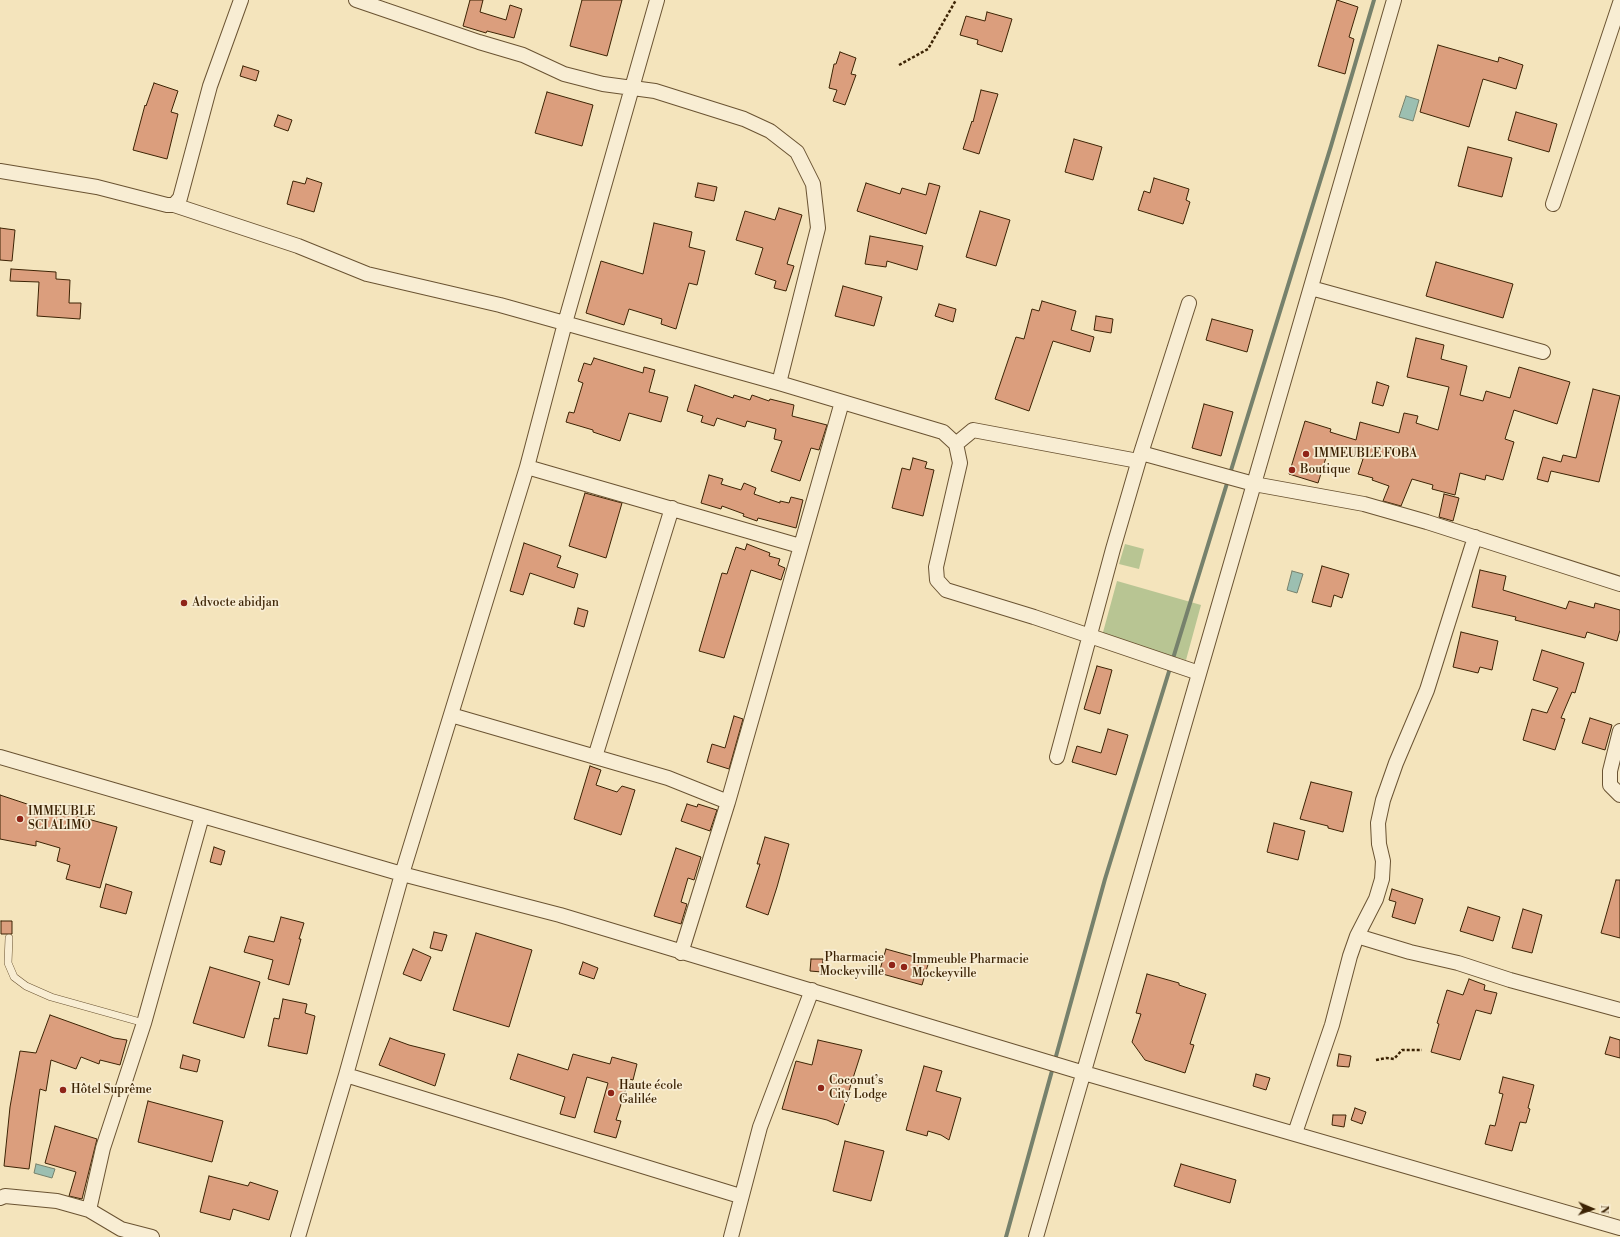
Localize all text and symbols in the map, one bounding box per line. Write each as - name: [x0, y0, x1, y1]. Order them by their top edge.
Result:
- place label: IMMEUBLE FOBA: [1314, 447, 1417, 461]
- marker: IMMEUBLE FOBA: [1301, 449, 1311, 459]
- place label: Boutique: [1300, 463, 1351, 477]
- marker: Boutique: [1287, 465, 1297, 475]
- place label: Advocte abidjan: [192, 596, 279, 610]
- marker: Advocte abidjan: [179, 598, 189, 608]
- place label: IMMEUBLE SCI ALIMO: [28, 805, 95, 833]
- marker: IMMEUBLE SCI ALIMO: [15, 814, 25, 824]
- place label: Pharmacie Mockeyville: [819, 951, 884, 979]
- place label: Immeuble Pharmacie Mockeyville: [912, 953, 1029, 981]
- marker: Pharmacie Mockeyville: [887, 960, 897, 970]
- marker: Immeuble Pharmacie Mockeyville: [899, 962, 909, 972]
- place label: Coconut’s City Lodge: [829, 1074, 887, 1102]
- place label: Haute école Galilée: [619, 1079, 683, 1107]
- place label: Hôtel Suprême: [71, 1083, 152, 1097]
- marker: Coconut’s City Lodge: [816, 1083, 826, 1093]
- marker: Hôtel Suprême: [58, 1085, 68, 1095]
- marker: Haute école Galilée: [606, 1088, 616, 1098]
- north arrow: [1572, 1189, 1612, 1229]
- text: N: [1597, 1205, 1611, 1214]

